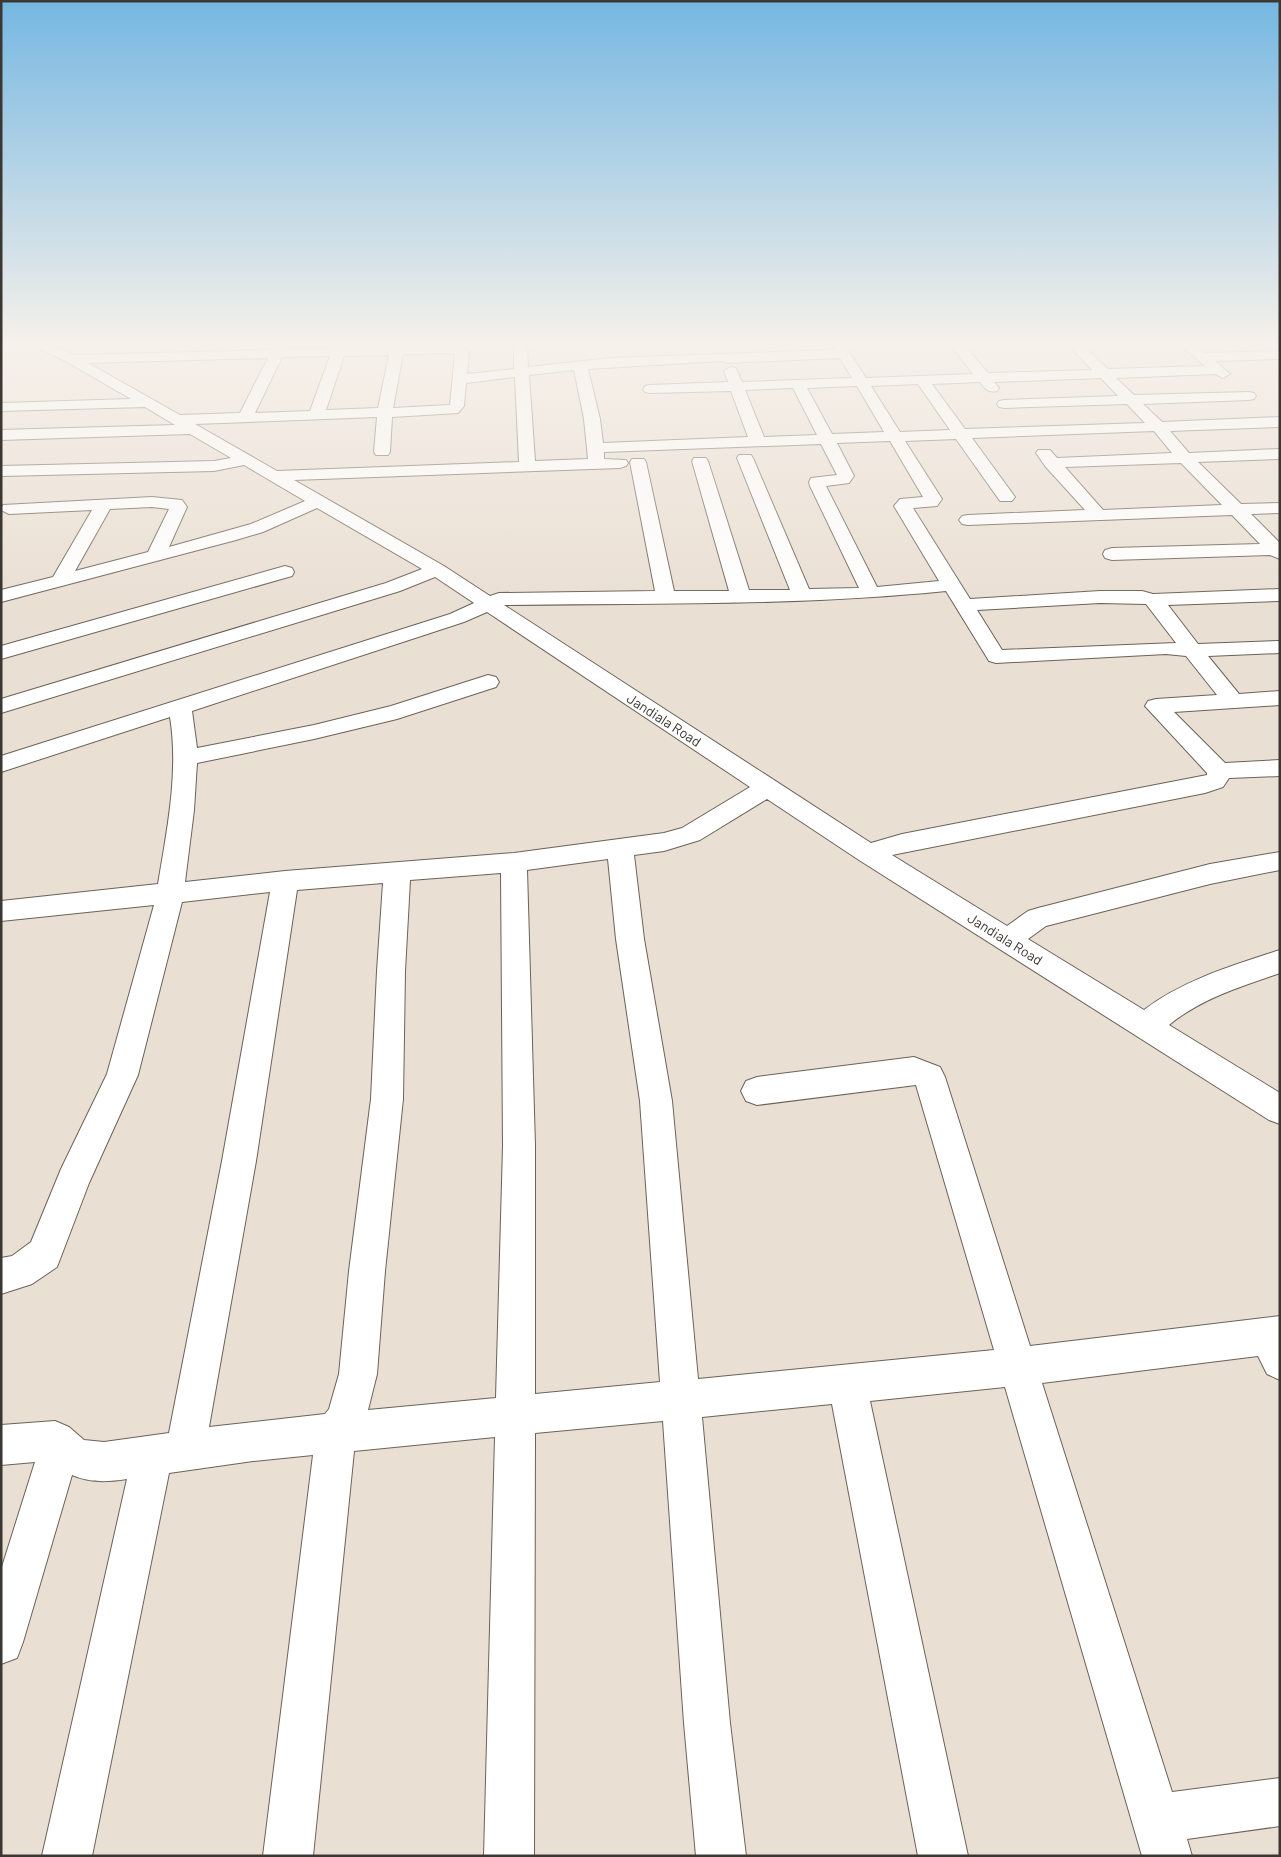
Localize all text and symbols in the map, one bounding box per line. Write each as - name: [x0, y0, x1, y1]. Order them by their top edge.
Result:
- street label: Jandiala Road: [624, 689, 705, 750]
- street label: Jandiala Road: [965, 909, 1046, 968]

